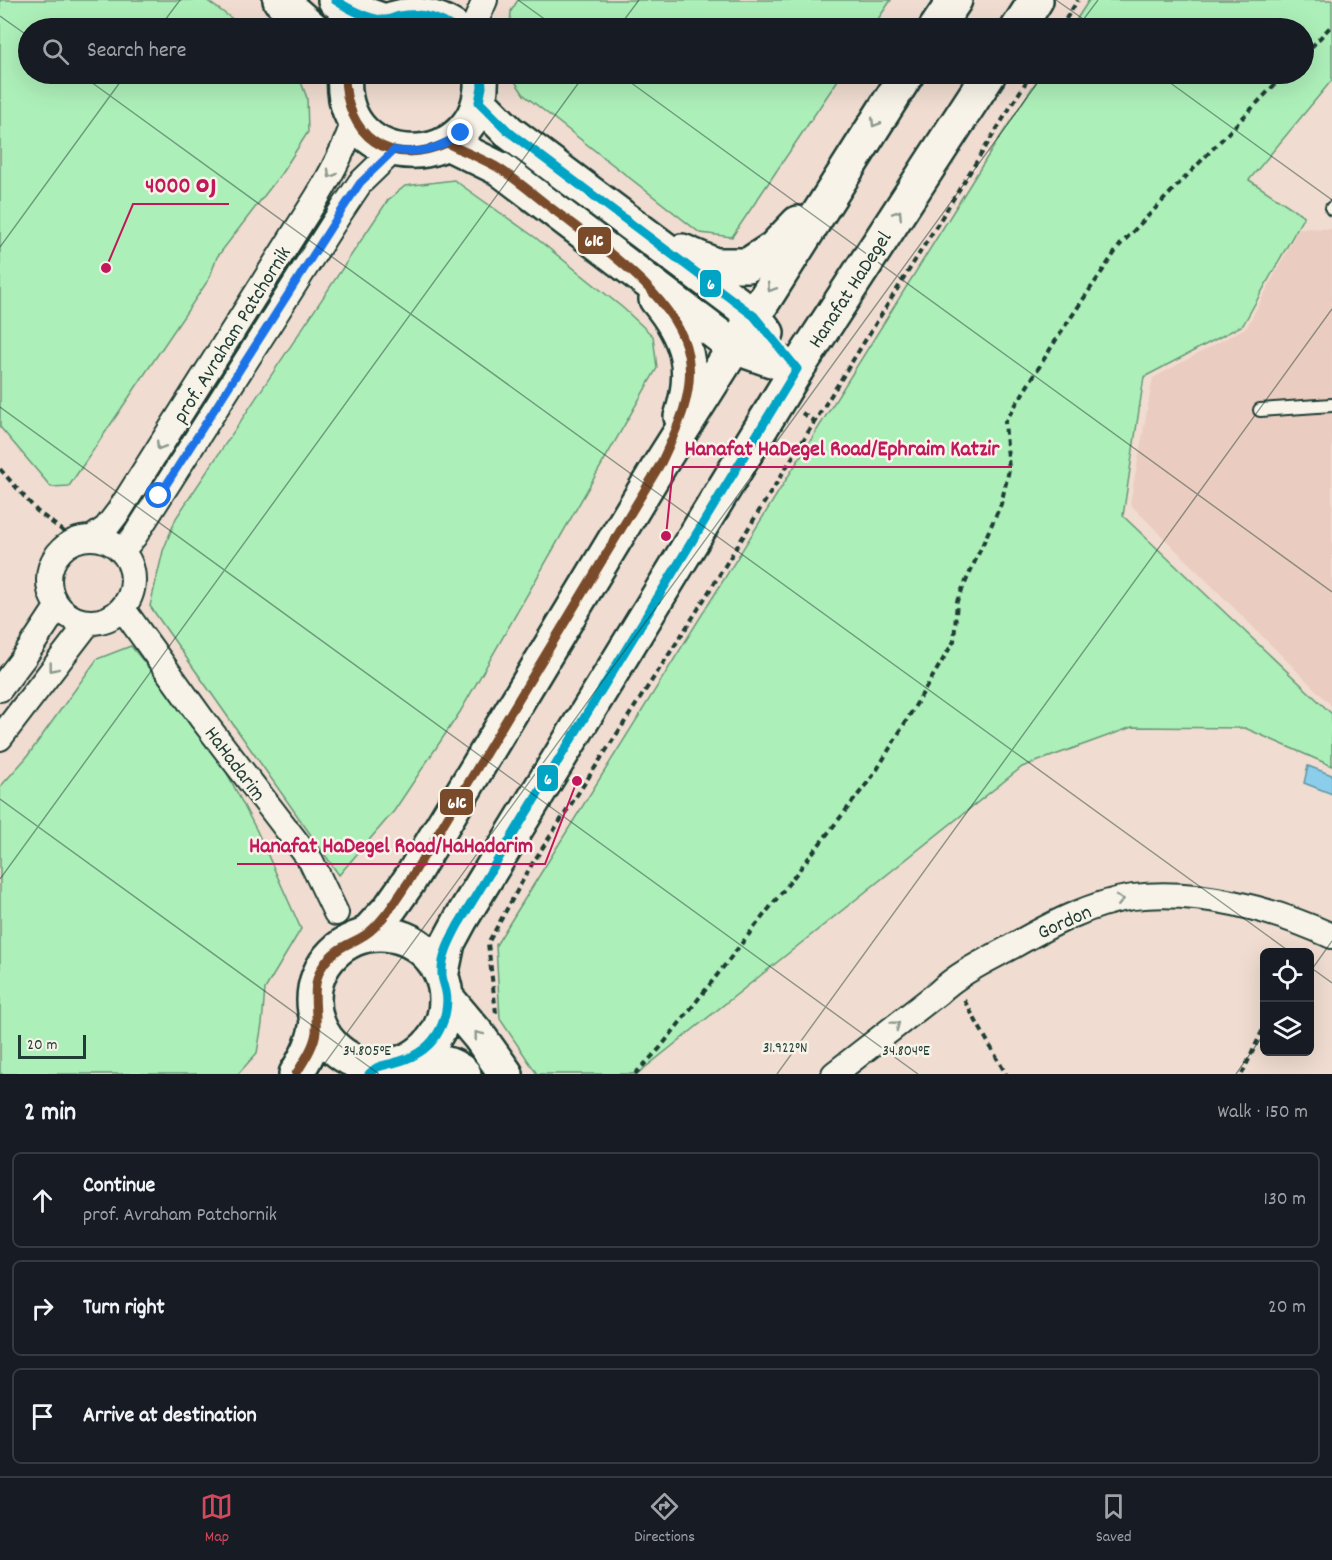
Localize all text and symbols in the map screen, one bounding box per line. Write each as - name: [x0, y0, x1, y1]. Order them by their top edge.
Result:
- search box: [18, 18, 1314, 84]
- icon: search: [39, 35, 72, 68]
- text: Search here: [87, 36, 186, 67]
- one-way arrow: [871, 116, 882, 127]
- route end: [447, 119, 473, 145]
- callout: נס 4000: [133, 164, 229, 204]
- one-way arrow: [327, 168, 338, 178]
- text: נס 4000: [145, 172, 217, 203]
- one-way arrow: [891, 210, 902, 221]
- line badge: 6א: [577, 226, 612, 255]
- street label: Hanafat HaDegel: [802, 226, 901, 355]
- text: 6א: [584, 231, 604, 254]
- street label: prof. Avraham Patchornik: [167, 241, 300, 430]
- line badge: 6: [699, 269, 722, 298]
- text: 6: [707, 274, 715, 297]
- one-way arrow: [767, 282, 779, 292]
- callout: Hanafat HaDegel Road/Ephraim Katzir: [673, 427, 1012, 467]
- text: Hanafat HaDegel Road/Ephraim Katzir: [685, 435, 1000, 466]
- one-way arrow: [157, 439, 168, 450]
- route start: [145, 482, 171, 508]
- one-way arrow: [50, 662, 61, 673]
- street label: HaHadarim: [195, 721, 272, 809]
- line badge: 6: [536, 764, 559, 792]
- text: 6: [544, 769, 552, 792]
- line badge: 6א: [439, 788, 474, 816]
- text: 6א: [447, 793, 467, 816]
- callout: Hanafat HaDegel Road/HaHadarim: [237, 824, 545, 864]
- text: Hanafat HaDegel Road/HaHadarim: [249, 832, 533, 863]
- one-way arrow: [1115, 895, 1125, 908]
- street label: Gordon: [1033, 899, 1097, 949]
- map controls: [1260, 948, 1314, 1056]
- button: locate: [1260, 948, 1314, 1002]
- button: layers: [1260, 1002, 1314, 1056]
- one-way arrow: [890, 1021, 901, 1032]
- one-way arrow: [474, 1031, 485, 1042]
- scale bar: [18, 1032, 86, 1060]
- text: 20 m: [27, 1034, 57, 1057]
- text: 31.922°N: [763, 1038, 807, 1060]
- text: 34.805°E: [343, 1041, 391, 1063]
- text: 34.804°E: [882, 1041, 930, 1063]
- text: 2 min: [24, 1095, 76, 1132]
- text: Walk · 150 m: [1218, 1099, 1308, 1127]
- text: Continue: [83, 1171, 155, 1202]
- icon: ahead: [26, 1184, 59, 1217]
- text: 130 m: [1264, 1186, 1306, 1214]
- text: prof. Avraham Patchornik: [83, 1202, 277, 1230]
- icon: right: [26, 1292, 59, 1325]
- text: Turn right: [83, 1293, 165, 1324]
- text: 20 m: [1268, 1294, 1306, 1322]
- icon: arrive: [26, 1400, 59, 1433]
- text: Arrive at destination: [83, 1401, 257, 1432]
- tab: Map: [200, 1490, 233, 1549]
- tab: Directions: [634, 1490, 695, 1549]
- tab: Saved: [1096, 1490, 1132, 1549]

